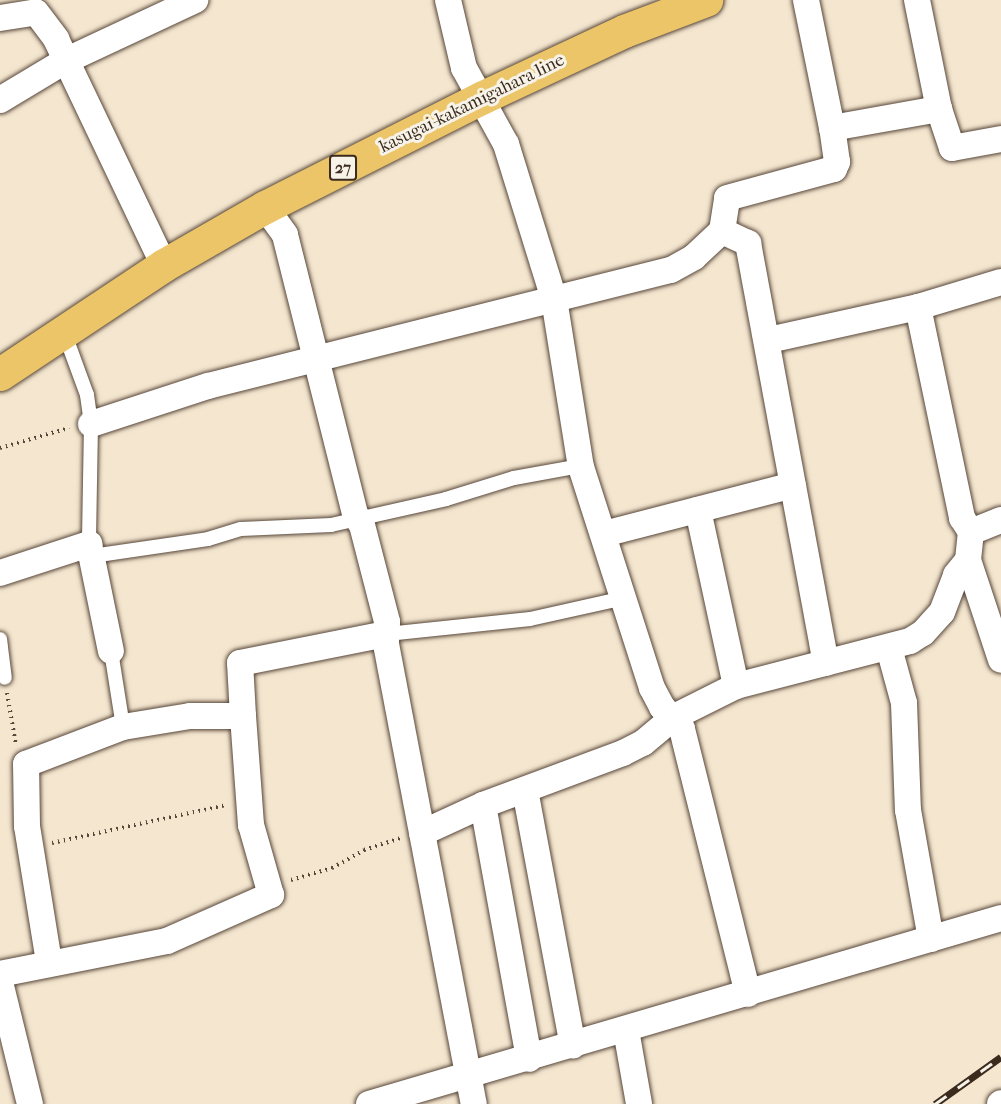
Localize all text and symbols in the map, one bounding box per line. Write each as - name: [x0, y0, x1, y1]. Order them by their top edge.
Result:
- street label: kasugai-kakamigahara line: [376, 50, 568, 158]
- road number: 27: [328, 155, 358, 181]

